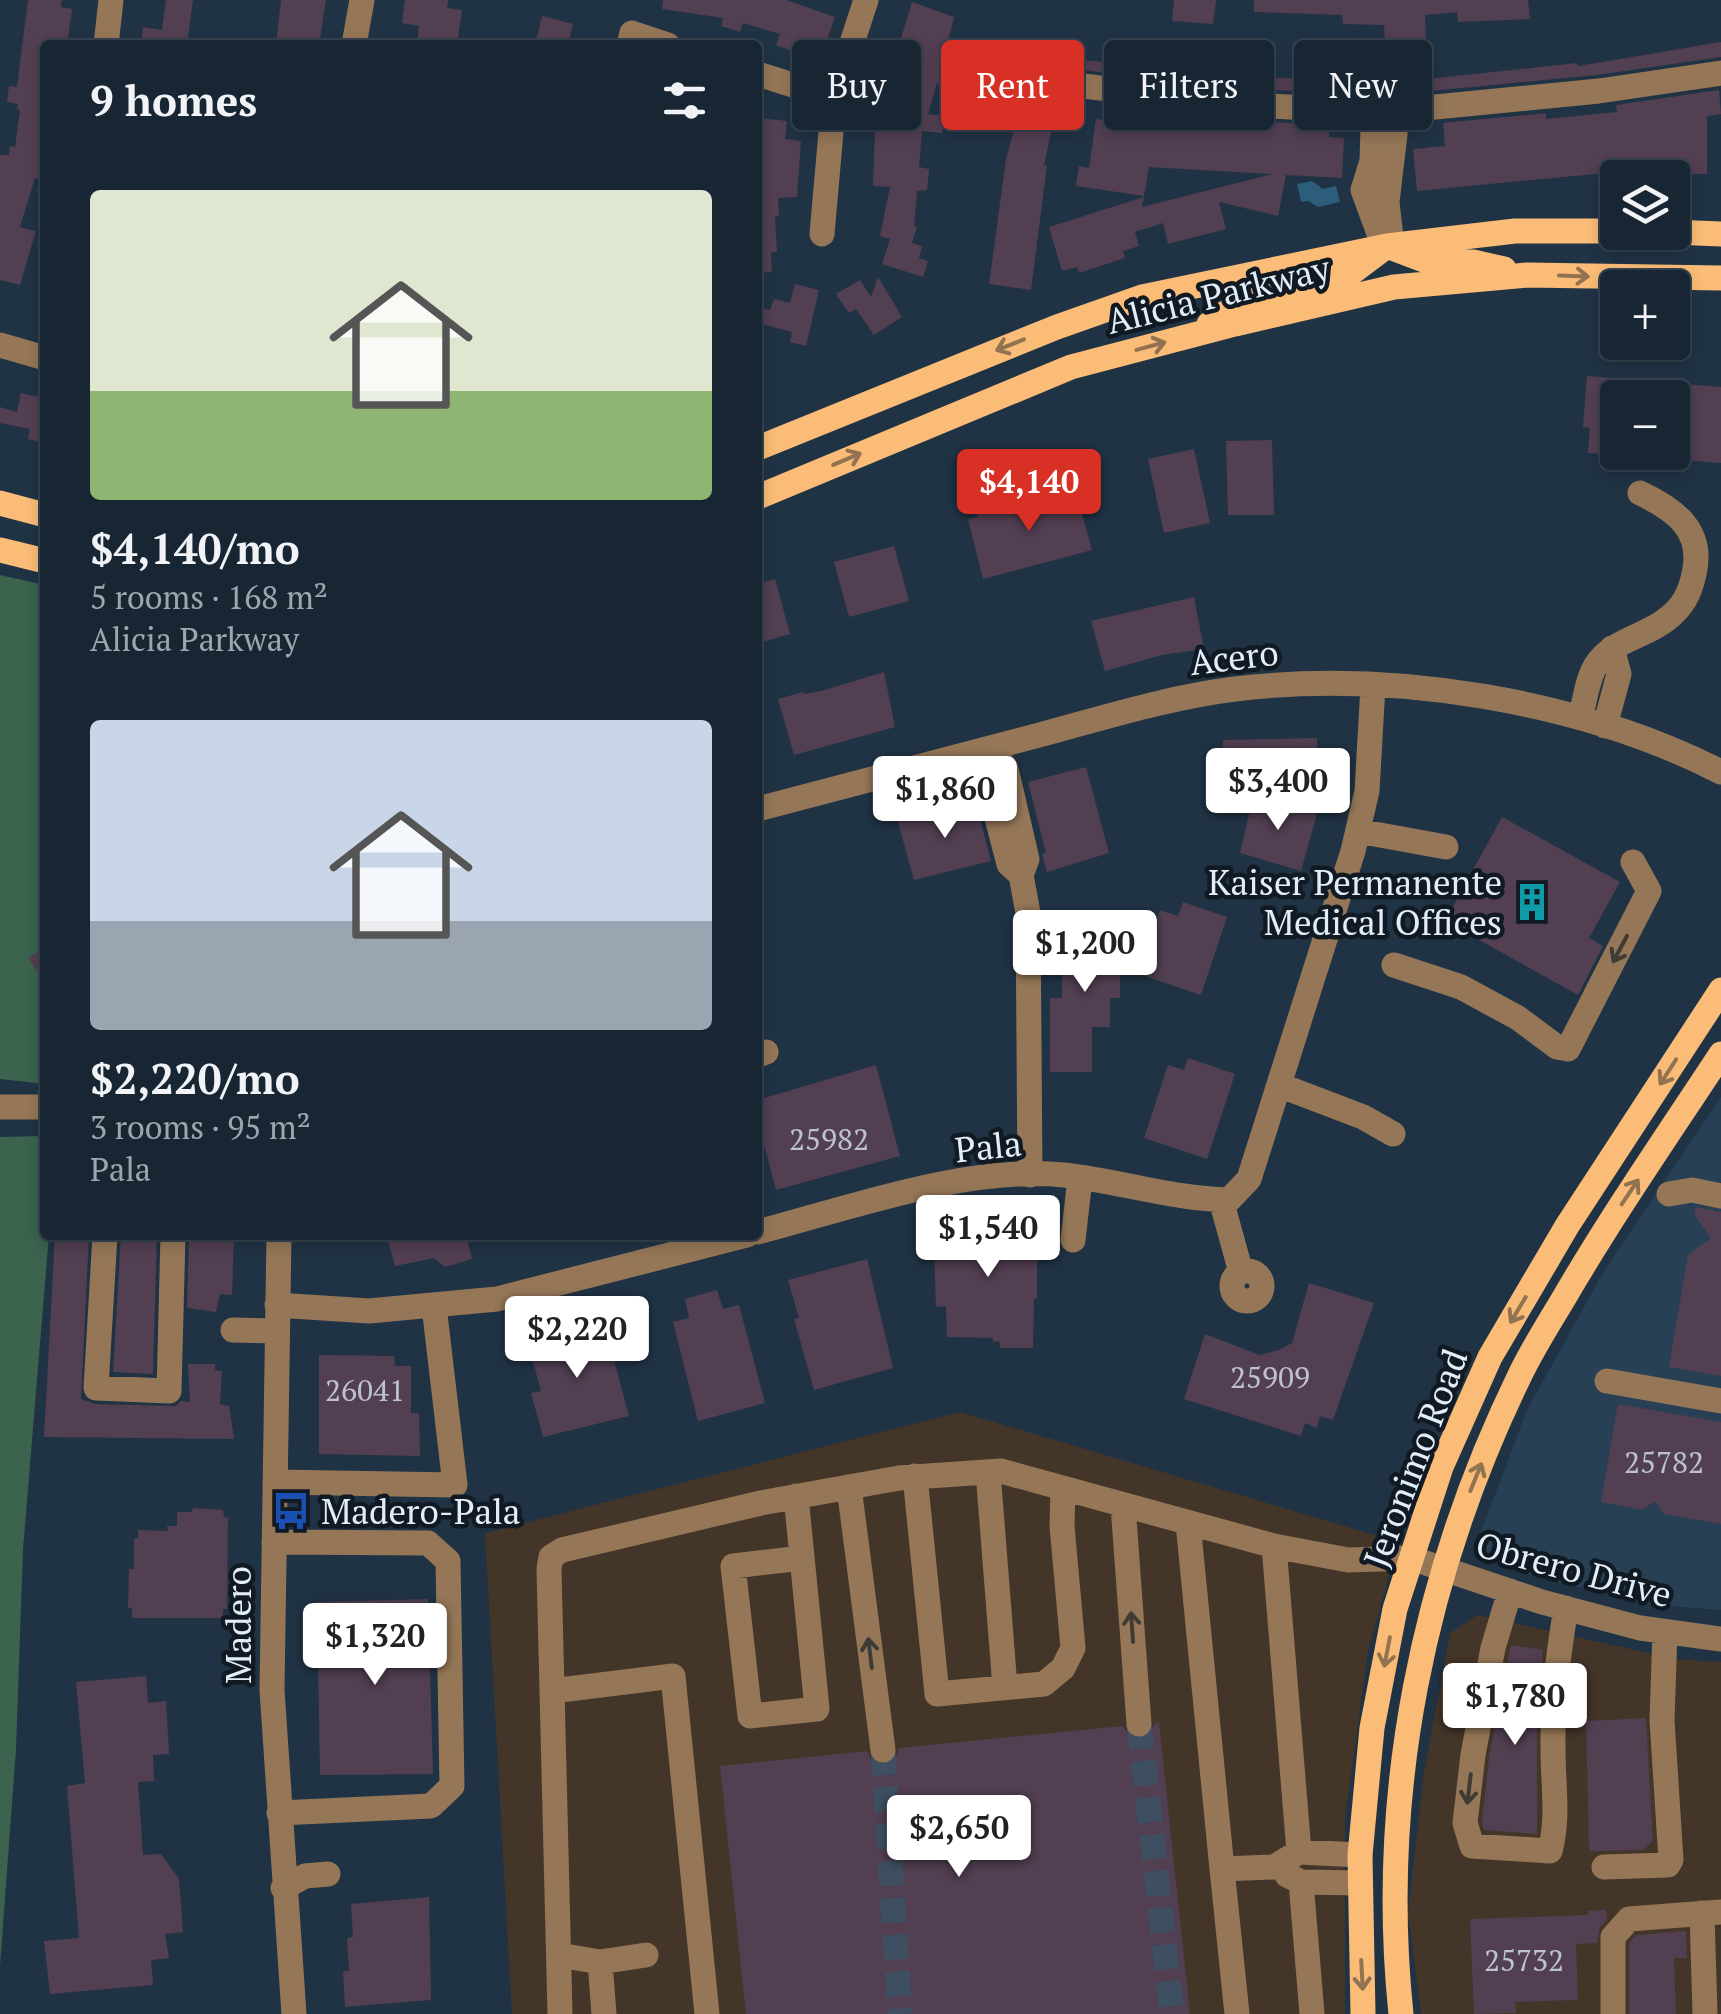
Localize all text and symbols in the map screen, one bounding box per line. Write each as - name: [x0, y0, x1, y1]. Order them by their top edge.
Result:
- chip: Buy: [792, 40, 921, 130]
- chip: Rent: [941, 40, 1084, 130]
- chip: Filters: [1104, 40, 1274, 130]
- chip: New: [1294, 40, 1432, 130]
- text: 9 homes: [90, 72, 257, 128]
- icon: filters: [657, 73, 712, 128]
- map controls: [1600, 160, 1690, 470]
- button: layers: [1600, 160, 1690, 250]
- street label: Alicia Parkway: [1101, 244, 1336, 344]
- icon: home: [311, 255, 491, 435]
- one-way arrow: [1556, 266, 1589, 286]
- button: +: [1600, 270, 1690, 360]
- one-way arrow: [1134, 336, 1166, 354]
- one-way arrow: [995, 338, 1026, 356]
- button: −: [1600, 380, 1690, 470]
- one-way arrow: [831, 449, 862, 467]
- pin: $4,140: [948, 449, 1110, 534]
- text: $4,140: [979, 460, 1079, 502]
- text: $4,140/mo: [90, 520, 300, 576]
- text: 5 rooms · 168 m²: [90, 576, 328, 618]
- text: Alicia Parkway: [90, 618, 299, 660]
- street label: Acero: [1187, 629, 1281, 685]
- pin: $3,400: [1197, 748, 1359, 833]
- pin: $1,860: [864, 756, 1026, 841]
- text: $3,400: [1228, 759, 1328, 801]
- text: $1,860: [895, 767, 995, 809]
- icon: home: [311, 785, 491, 965]
- place label: Kaiser Permanente Medical Offices: [1208, 859, 1502, 945]
- building icon: Kaiser Permanente Medical Offices: [1511, 881, 1553, 923]
- pin: $1,200: [1004, 910, 1166, 995]
- text: $1,200: [1035, 921, 1135, 963]
- one-way arrow: [1610, 933, 1630, 963]
- text: $2,220/mo: [90, 1050, 300, 1106]
- one-way arrow: [1658, 1057, 1679, 1086]
- text: 3 rooms · 95 m²: [90, 1106, 311, 1148]
- house number: 25982: [789, 1119, 869, 1159]
- street label: Pala: [952, 1120, 1024, 1172]
- text: Pala: [90, 1148, 151, 1190]
- one-way arrow: [1619, 1178, 1640, 1206]
- pin: $1,540: [907, 1195, 1069, 1280]
- text: $1,540: [938, 1206, 1038, 1248]
- one-way arrow: [1507, 1295, 1527, 1324]
- pin: $2,220: [496, 1296, 658, 1381]
- text: $2,220: [527, 1307, 627, 1349]
- street label: Jeronimo Road: [1352, 1342, 1478, 1574]
- house number: 25909: [1230, 1357, 1310, 1397]
- house number: 26041: [325, 1370, 405, 1410]
- house number: 25782: [1624, 1442, 1704, 1482]
- one-way arrow: [1468, 1462, 1486, 1493]
- place label: Madero-Pala: [321, 1488, 520, 1534]
- bus stop icon: Madero-Pala: [270, 1490, 312, 1532]
- street label: Obrero Drive: [1471, 1521, 1677, 1617]
- street label: Madero: [215, 1566, 261, 1684]
- pin: $1,320: [294, 1603, 456, 1688]
- one-way arrow: [1122, 1612, 1141, 1644]
- text: $1,320: [325, 1614, 425, 1656]
- one-way arrow: [1376, 1635, 1395, 1667]
- one-way arrow: [861, 1637, 879, 1670]
- pin: $1,780: [1434, 1663, 1596, 1748]
- text: $1,780: [1465, 1674, 1565, 1716]
- one-way arrow: [1459, 1773, 1478, 1805]
- pin: $2,650: [878, 1795, 1040, 1880]
- text: $2,650: [909, 1806, 1009, 1848]
- house number: 25732: [1484, 1940, 1564, 1980]
- one-way arrow: [1353, 1959, 1372, 1991]

